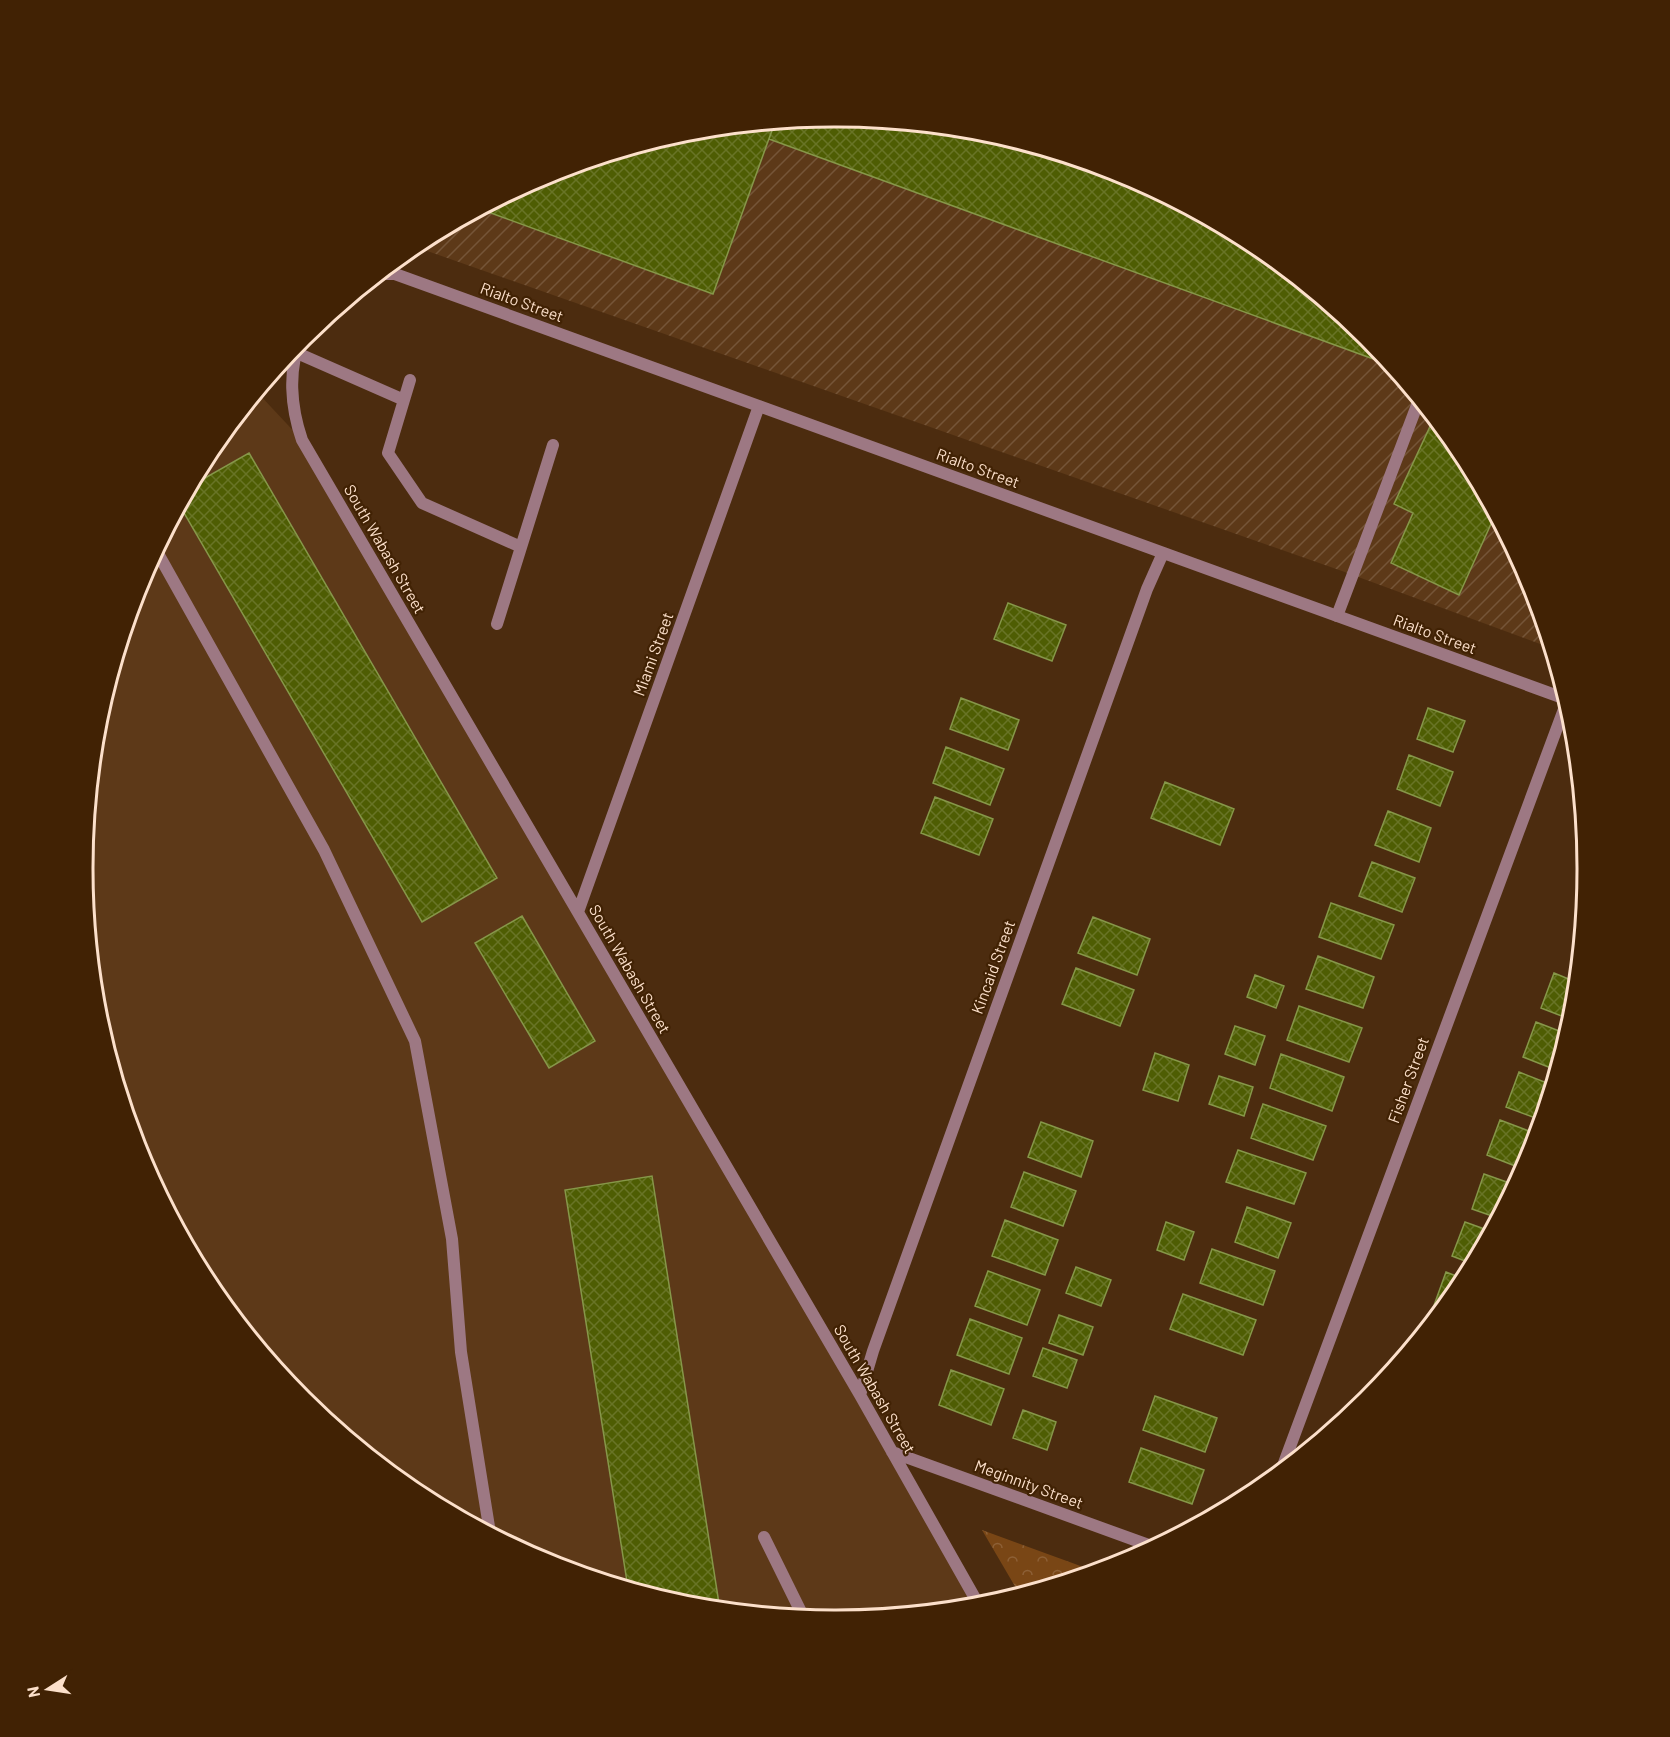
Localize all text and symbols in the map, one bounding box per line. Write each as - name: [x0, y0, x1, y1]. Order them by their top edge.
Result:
- street label: Rialto Street: [478, 278, 566, 325]
- street label: Rialto Street: [934, 444, 1022, 491]
- street label: South Wabash Street: [341, 481, 430, 617]
- street label: Miami Street: [629, 609, 676, 698]
- street label: Rialto Street: [1391, 610, 1479, 657]
- street label: South Wabash Street: [586, 901, 675, 1037]
- street label: Kincaid Street: [967, 917, 1018, 1016]
- street label: Fisher Street: [1383, 1034, 1432, 1126]
- street label: South Wabash Street: [831, 1321, 920, 1457]
- street label: Meginnity Street: [972, 1455, 1086, 1512]
- north arrow: [18, 1659, 78, 1719]
- text: N: [22, 1685, 43, 1699]

